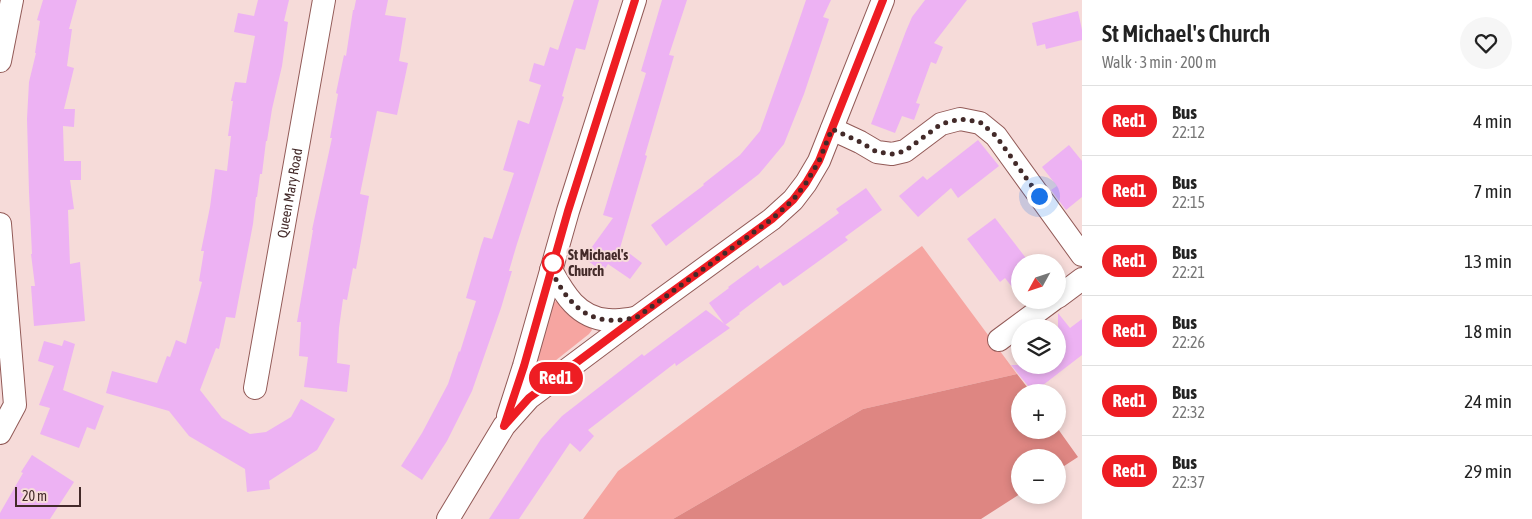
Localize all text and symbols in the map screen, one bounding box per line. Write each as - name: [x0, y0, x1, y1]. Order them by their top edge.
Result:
- button: heart: [1460, 17, 1512, 69]
- text: St Michael's Church: [1102, 20, 1270, 47]
- text: Walk · 3 min · 200 m: [1102, 53, 1216, 71]
- text: Bus: [1172, 101, 1197, 123]
- text: Red1: [1112, 110, 1147, 131]
- text: 4 min: [1473, 110, 1512, 132]
- text: 22:12: [1172, 123, 1205, 141]
- street label: Queen Mary Road: [274, 147, 305, 239]
- text: Bus: [1172, 171, 1197, 193]
- text: Red1: [1112, 180, 1147, 201]
- text: 7 min: [1473, 180, 1512, 202]
- your location: [1027, 184, 1052, 209]
- text: 22:15: [1172, 193, 1205, 211]
- text: Bus: [1172, 241, 1197, 263]
- place label: St Michael's Church: [568, 247, 628, 279]
- text: Red1: [1112, 250, 1147, 271]
- text: 13 min: [1464, 250, 1512, 272]
- marker: St Michael's Church: [542, 252, 564, 274]
- north arrow: [1011, 254, 1066, 309]
- map controls: [1011, 254, 1066, 504]
- text: 22:21: [1172, 263, 1205, 281]
- text: Bus: [1172, 311, 1197, 333]
- button: layers: [1011, 319, 1066, 374]
- text: Red1: [1112, 320, 1147, 341]
- text: 18 min: [1464, 320, 1512, 342]
- text: 22:26: [1172, 333, 1205, 351]
- line badge: Red1: [521, 362, 591, 394]
- text: Red1: [539, 367, 573, 388]
- text: Bus: [1172, 381, 1197, 403]
- button: +: [1011, 384, 1066, 439]
- text: Red1: [1112, 390, 1147, 411]
- text: 24 min: [1464, 390, 1512, 412]
- text: 22:32: [1172, 403, 1205, 421]
- button: −: [1011, 449, 1066, 504]
- text: Bus: [1172, 451, 1197, 473]
- text: Red1: [1112, 460, 1147, 481]
- text: 29 min: [1464, 460, 1512, 482]
- text: 22:37: [1172, 473, 1205, 491]
- scale bar: [15, 484, 81, 507]
- text: 20 m: [22, 488, 47, 504]

